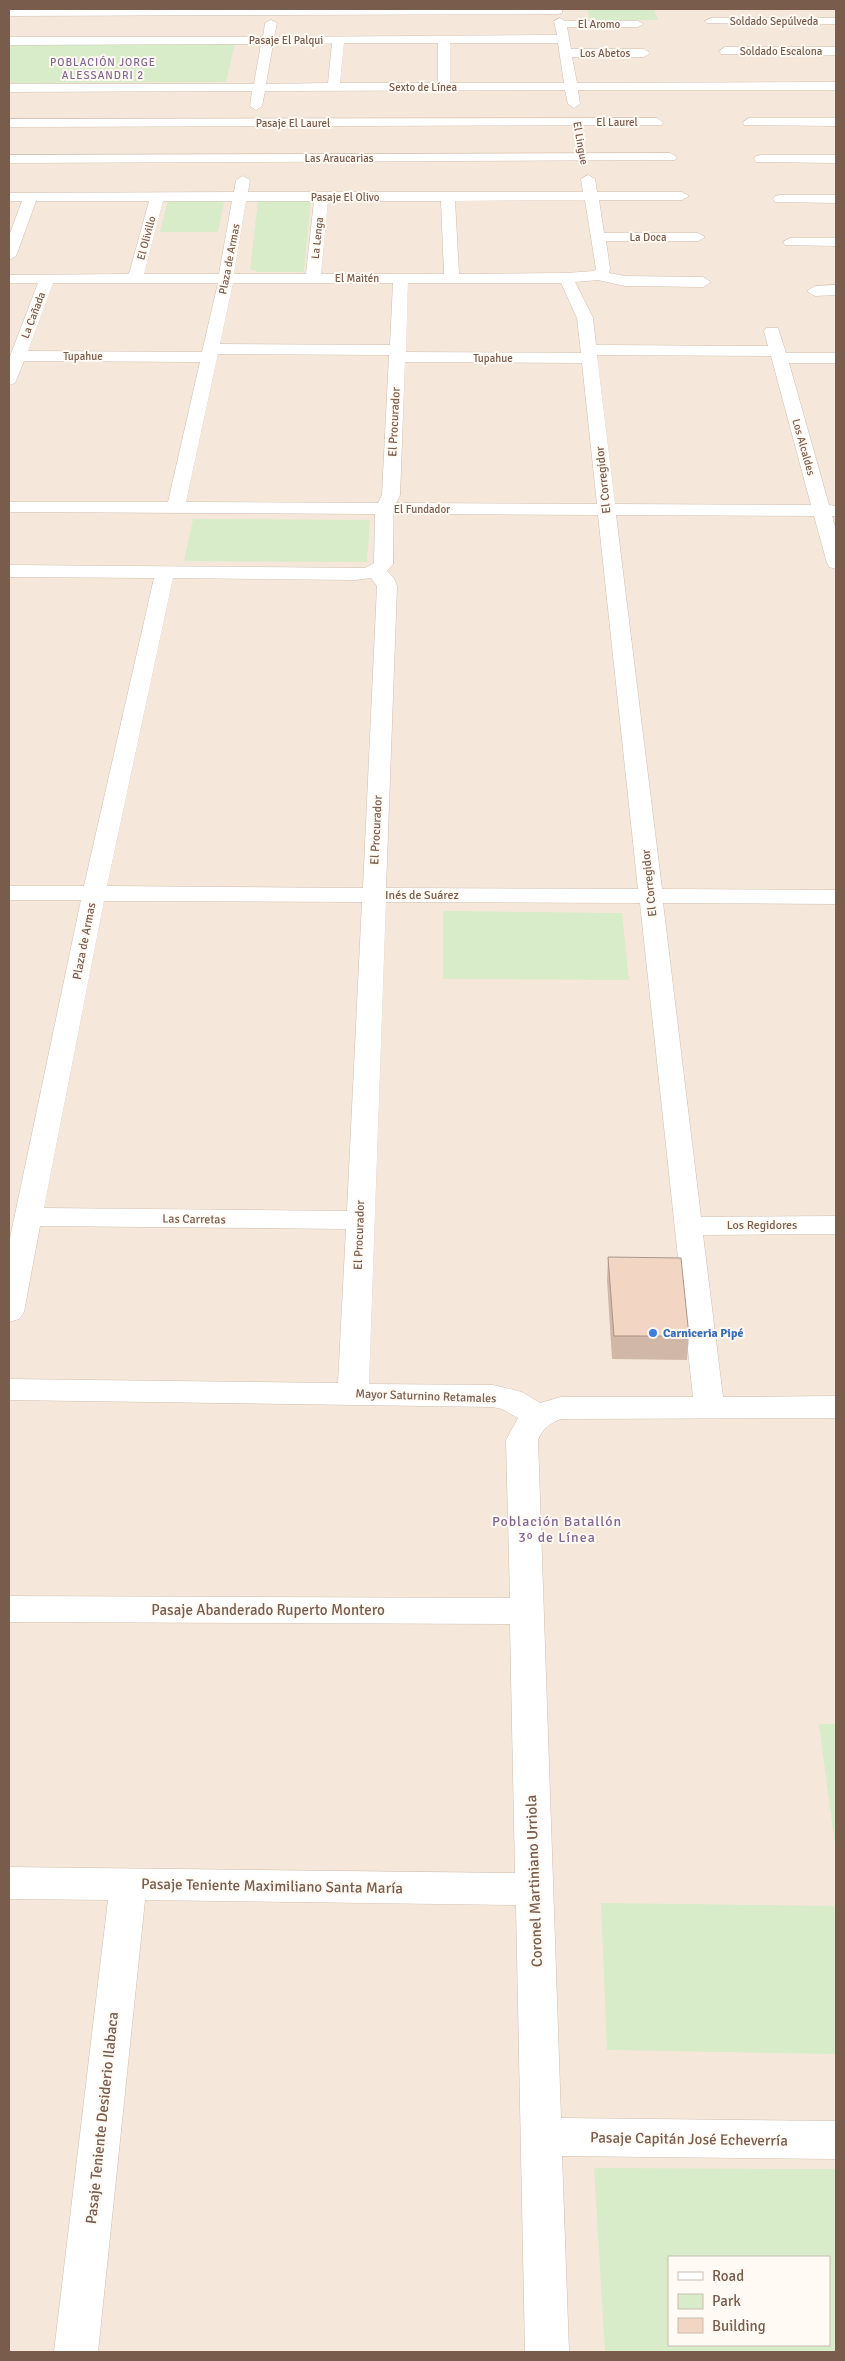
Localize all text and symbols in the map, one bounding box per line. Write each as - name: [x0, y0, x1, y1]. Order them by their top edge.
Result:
- street label: Soldado Sepúlveda: [730, 15, 819, 28]
- street label: El Aromo: [578, 18, 621, 31]
- street label: Pasaje El Palqui: [249, 34, 323, 47]
- street label: Soldado Escalona: [740, 45, 823, 58]
- street label: Los Abetos: [580, 47, 631, 60]
- district label: POBLACIÓN JORGE ALESSANDRI 2: [50, 55, 156, 82]
- street label: Sexto de Línea: [389, 81, 457, 94]
- street label: El Laurel: [596, 116, 638, 129]
- street label: Pasaje El Laurel: [256, 117, 330, 130]
- street label: El Lingue: [570, 120, 591, 166]
- street label: Las Araucarias: [304, 152, 374, 165]
- street label: Pasaje El Olivo: [311, 191, 380, 204]
- street label: El Olivillo: [134, 214, 159, 262]
- street label: La Lenga: [309, 216, 326, 260]
- street label: Plaza de Armas: [216, 223, 243, 296]
- street label: La Doca: [629, 231, 667, 244]
- street label: El Maitén: [335, 272, 379, 285]
- street label: La Cañada: [19, 290, 48, 340]
- street label: Tupahue: [63, 350, 103, 363]
- street label: Tupahue: [473, 352, 513, 365]
- street label: El Procurador: [385, 386, 404, 457]
- street label: Los Alcaldes: [789, 417, 818, 477]
- street label: El Corregidor: [592, 445, 614, 514]
- street label: El Fundador: [394, 503, 450, 516]
- street label: El Procurador: [367, 794, 386, 865]
- street label: El Corregidor: [638, 848, 660, 917]
- street label: Inés de Suárez: [385, 888, 459, 903]
- street label: Plaza de Armas: [70, 901, 99, 981]
- street label: El Procurador: [351, 1199, 368, 1270]
- street label: Las Carretas: [162, 1211, 226, 1228]
- street label: Los Regidores: [727, 1218, 797, 1233]
- place label: Carniceria Pipé: [663, 1326, 743, 1341]
- marker: Carniceria Pipé: [647, 1327, 659, 1339]
- street label: Mayor Saturnino Retamales: [355, 1387, 497, 1406]
- district label: Población Batallón 3º de Línea: [492, 1513, 622, 1546]
- street label: Pasaje Abanderado Ruperto Montero: [151, 1601, 385, 1619]
- street label: Coronel Martiniano Urriola: [522, 1794, 546, 1968]
- street label: Pasaje Teniente Maximiliano Santa María: [141, 1875, 403, 1897]
- street label: Pasaje Teniente Desiderio Ilabaca: [82, 2011, 122, 2225]
- street label: Pasaje Capitán José Echeverría: [590, 2128, 788, 2150]
- legend: [668, 2256, 830, 2346]
- text: Road: [712, 2267, 744, 2285]
- text: Park: [712, 2292, 741, 2310]
- text: Building: [712, 2317, 766, 2335]

